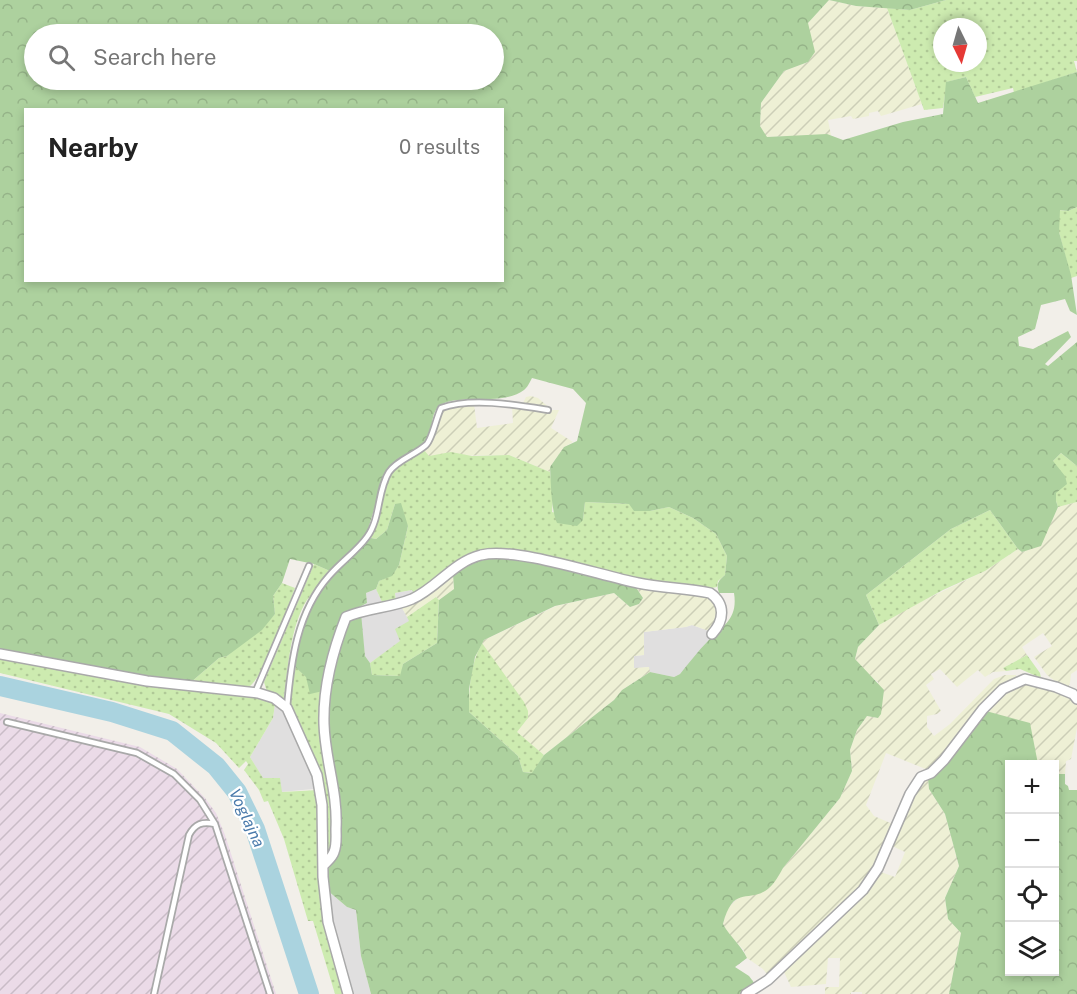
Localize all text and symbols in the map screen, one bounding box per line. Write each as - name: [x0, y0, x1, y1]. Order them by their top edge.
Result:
- north arrow: [933, 18, 987, 72]
- search box: [24, 24, 504, 90]
- icon: search: [45, 41, 78, 74]
- text: Search here: [93, 44, 217, 70]
- text: Nearby: [48, 132, 138, 163]
- text: 0 results: [399, 135, 480, 159]
- map controls: [1005, 760, 1059, 976]
- button: +: [1005, 760, 1059, 814]
- water label: Voglajna: [225, 786, 269, 850]
- button: −: [1005, 814, 1059, 868]
- button: locate: [1005, 868, 1059, 922]
- button: layers: [1005, 922, 1059, 976]

